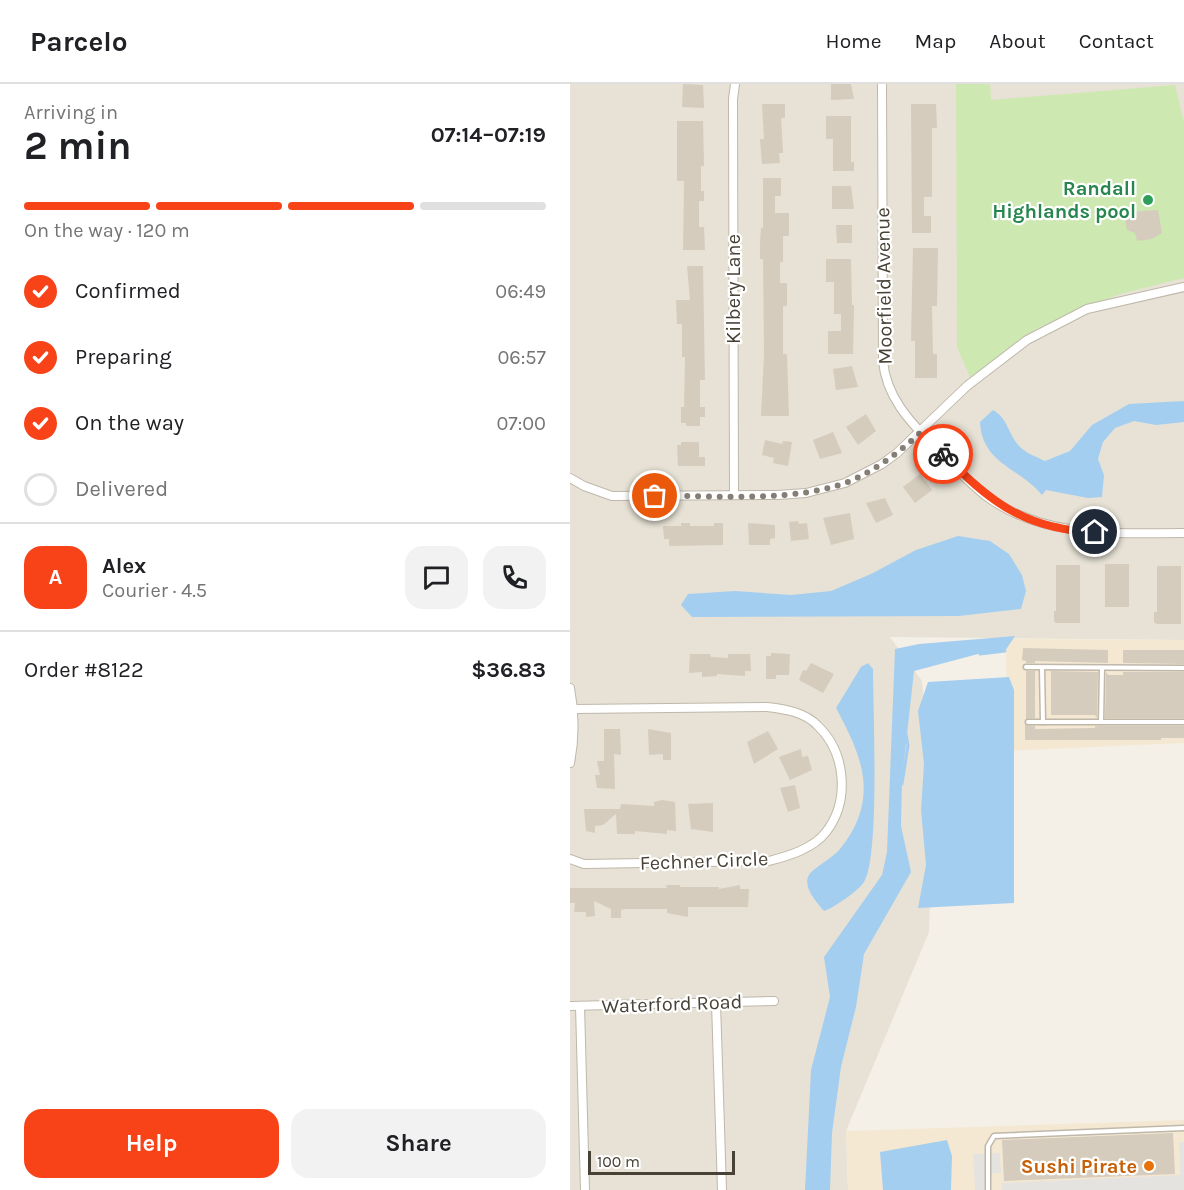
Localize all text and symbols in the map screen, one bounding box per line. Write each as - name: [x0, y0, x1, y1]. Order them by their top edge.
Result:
- text: Parcelo: [30, 25, 128, 58]
- text: Home: [826, 29, 882, 53]
- text: Map: [915, 29, 956, 53]
- text: About: [989, 29, 1046, 53]
- text: Contact: [1079, 29, 1154, 53]
- text: Arriving in: [24, 101, 118, 124]
- text: 07:14–07:19: [431, 122, 546, 148]
- text: 2 min: [24, 123, 132, 169]
- place label: Randall Highlands pool: [992, 177, 1136, 223]
- marker: Randall Highlands pool: [1141, 193, 1155, 207]
- street label: Moorfield Avenue: [871, 207, 897, 365]
- text: On the way · 120 m: [24, 219, 190, 242]
- street label: Kilbery Lane: [722, 234, 745, 344]
- icon: check: [24, 275, 57, 308]
- text: Confirmed: [75, 278, 181, 304]
- text: 06:49: [495, 280, 546, 303]
- icon: check: [24, 341, 57, 374]
- text: Preparing: [75, 344, 172, 370]
- text: 06:57: [497, 346, 546, 369]
- icon: check: [24, 407, 57, 440]
- text: On the way: [75, 410, 184, 436]
- text: 07:00: [496, 412, 546, 435]
- courier: [913, 424, 973, 484]
- icon: bike: [927, 438, 960, 471]
- pin: [629, 470, 680, 521]
- text: Delivered: [75, 476, 168, 502]
- icon: bag: [638, 479, 671, 512]
- pin: [1069, 506, 1120, 557]
- icon: home: [1078, 515, 1111, 548]
- button: chat: [405, 546, 468, 609]
- button: phone: [483, 546, 546, 609]
- text: Alex: [102, 553, 146, 579]
- text: A: [49, 564, 62, 590]
- text: Courier · 4.5: [102, 579, 207, 602]
- text: Order #8122: [24, 657, 144, 683]
- text: $36.83: [471, 657, 546, 683]
- street label: Fechner Circle: [639, 847, 769, 875]
- street label: Waterford Road: [601, 990, 743, 1018]
- button: Help: [24, 1109, 279, 1178]
- button: Share: [291, 1109, 546, 1178]
- scale bar: [588, 1148, 735, 1176]
- text: 100 m: [597, 1152, 640, 1171]
- place label: Sushi Pirate: [1021, 1155, 1137, 1178]
- marker: Sushi Pirate: [1142, 1159, 1156, 1173]

